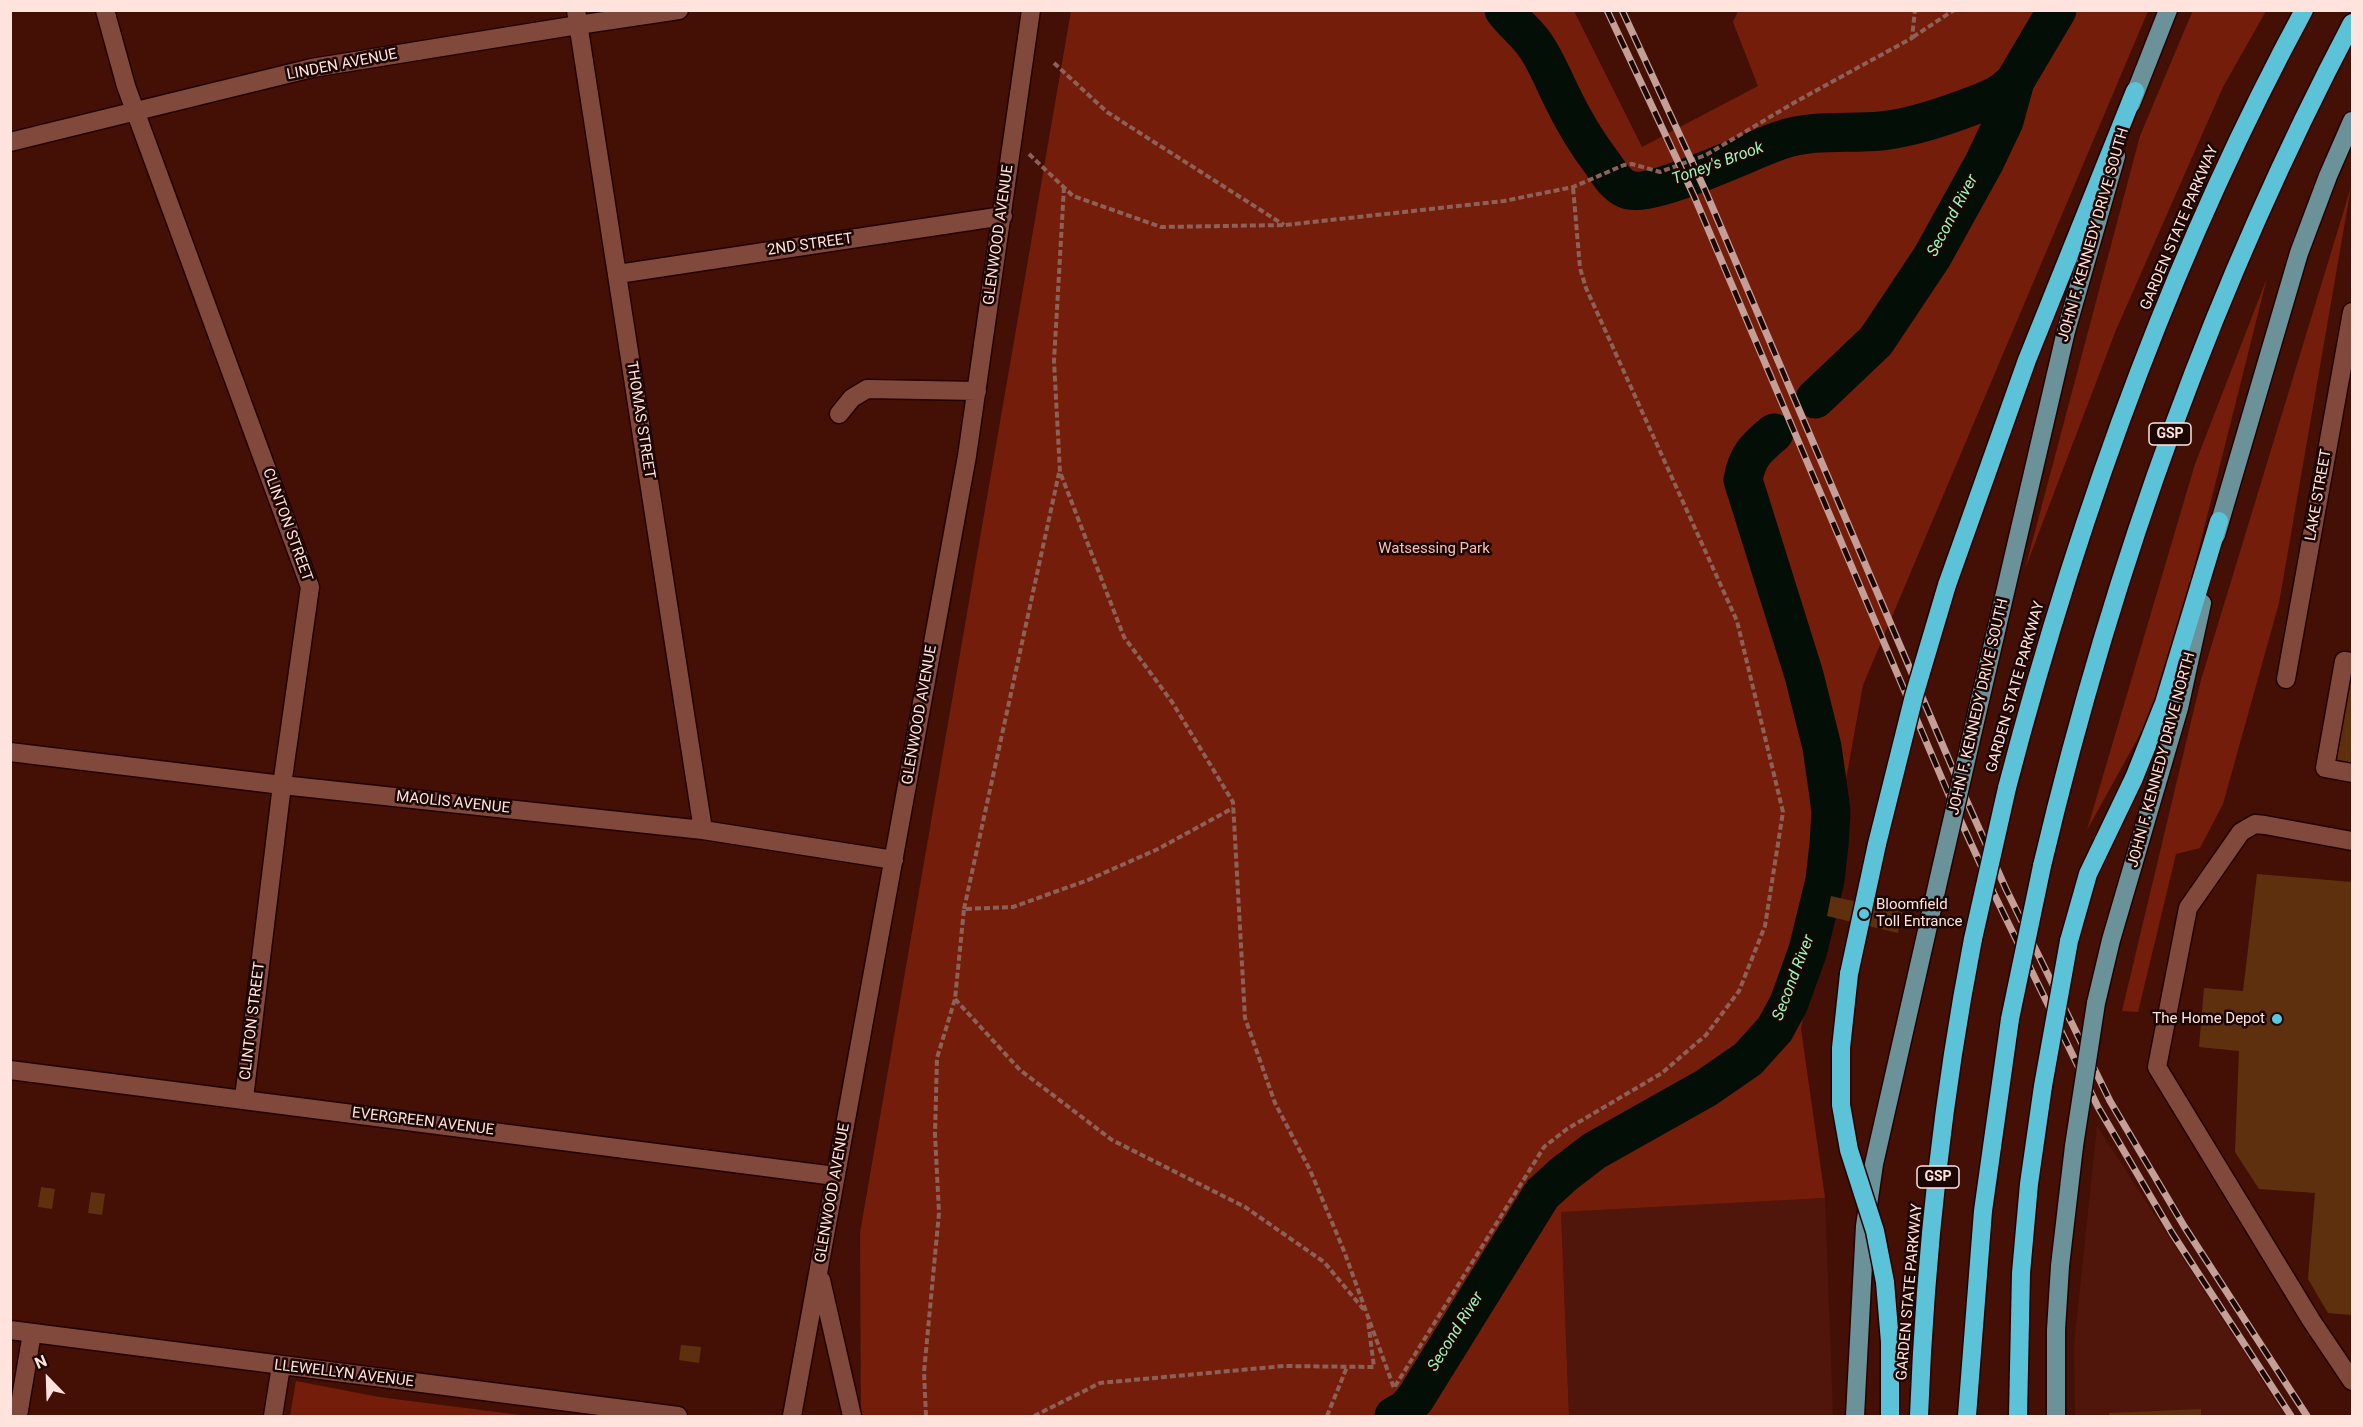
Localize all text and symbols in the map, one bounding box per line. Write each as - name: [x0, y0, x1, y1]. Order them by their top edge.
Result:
- street label: LINDEN AVENUE: [285, 45, 399, 85]
- street label: JOHN F. KENNEDY DRIVE SOUTH: [2055, 126, 2133, 344]
- water label: Toney's Brook: [1670, 139, 1766, 189]
- street label: GARDEN STATE PARKWAY: [2137, 143, 2223, 313]
- street label: GLENWOOD AVENUE: [980, 164, 1018, 306]
- water label: Second River: [1923, 172, 1983, 260]
- street label: 2ND STREET: [766, 230, 854, 260]
- street label: THOMAS STREET: [622, 360, 658, 480]
- road number: GSP: [2149, 423, 2191, 445]
- street label: LAKE STREET: [2302, 448, 2336, 542]
- street label: CLINTON STREET: [258, 466, 316, 584]
- park label: Watsessing Park: [1378, 540, 1490, 558]
- street label: JOHN F. KENNEDY DRIVE SOUTH: [1945, 597, 2013, 817]
- street label: GARDEN STATE PARKWAY: [1983, 599, 2049, 775]
- street label: GLENWOOD AVENUE: [899, 644, 941, 786]
- street label: JOHN F. KENNEDY DRIVE NORTH: [2125, 650, 2199, 870]
- street label: MAOLIS AVENUE: [395, 788, 511, 818]
- place label: Bloomfield Toll Entrance: [1876, 896, 1963, 931]
- marker: Bloomfield Toll Entrance: [1857, 907, 1871, 921]
- water label: Second River: [1769, 933, 1819, 1023]
- street label: CLINTON STREET: [237, 961, 269, 1081]
- place label: The Home Depot: [2152, 1010, 2265, 1028]
- marker: The Home Depot: [2270, 1012, 2284, 1026]
- street label: EVERGREEN AVENUE: [351, 1104, 495, 1140]
- street label: GLENWOOD AVENUE: [812, 1122, 854, 1264]
- road number: GSP: [1917, 1166, 1959, 1188]
- street label: GARDEN STATE PARKWAY: [1893, 1203, 1927, 1381]
- water label: Second River: [1424, 1289, 1488, 1375]
- north arrow: [18, 1349, 78, 1409]
- text: N: [32, 1351, 50, 1373]
- street label: LLEWELLYN AVENUE: [273, 1357, 415, 1391]

